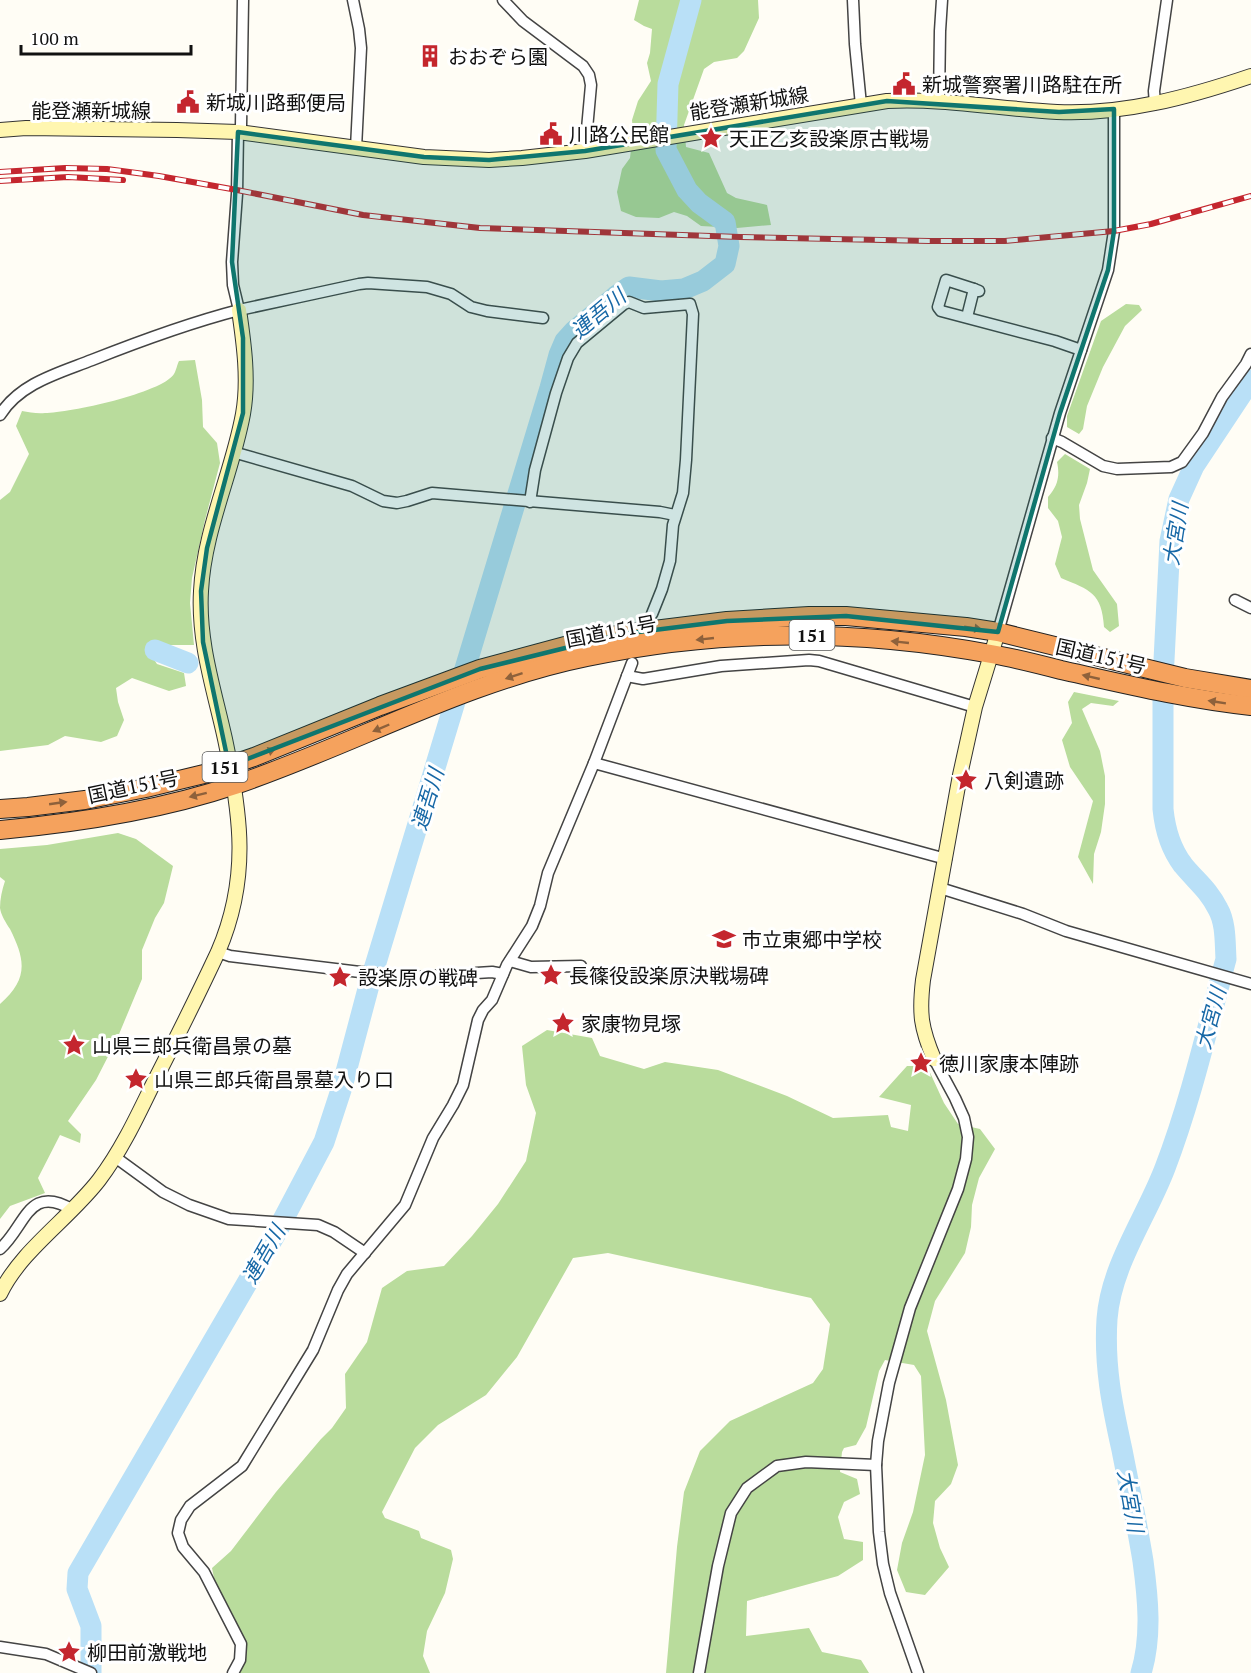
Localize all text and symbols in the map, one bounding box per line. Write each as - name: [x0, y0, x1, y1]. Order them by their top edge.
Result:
- scale bar: [21, 18, 190, 56]
- text: 100 m: [30, 26, 79, 50]
- building icon: おおぞら園: [417, 43, 443, 69]
- place label: おおぞら園: [448, 43, 548, 70]
- public building icon: 新城警察署川路駐在所: [891, 71, 917, 97]
- place label: 新城警察署川路駐在所: [922, 71, 1122, 98]
- street label: 能登瀬新城線: [688, 80, 810, 126]
- public building icon: 新城川路郵便局: [175, 89, 201, 115]
- place label: 新城川路郵便局: [206, 89, 346, 116]
- street label: 能登瀬新城線: [31, 97, 151, 124]
- public building icon: 川路公民館: [538, 121, 564, 147]
- place label: 川路公民館: [569, 121, 669, 148]
- place icon: 天正乙亥設楽原古戦場: [698, 125, 724, 151]
- place label: 天正乙亥設楽原古戦場: [729, 125, 929, 152]
- water label: 連吾川: [565, 281, 633, 344]
- water label: 大宮川: [1156, 499, 1194, 567]
- street label: 国道151号: [563, 609, 659, 653]
- road number: 151: [790, 620, 834, 650]
- one-way arrow: [964, 624, 983, 633]
- street label: 国道151号: [1053, 633, 1149, 679]
- one-way arrow: [696, 634, 715, 644]
- one-way arrow: [890, 637, 909, 647]
- one-way arrow: [505, 672, 523, 681]
- one-way arrow: [1081, 672, 1100, 681]
- one-way arrow: [1207, 697, 1226, 706]
- one-way arrow: [372, 724, 390, 733]
- one-way arrow: [259, 747, 277, 757]
- road number: 151: [202, 752, 248, 782]
- street label: 国道151号: [85, 763, 181, 809]
- water label: 連吾川: [404, 763, 450, 833]
- place icon: 八剣遺跡: [953, 767, 979, 793]
- place label: 八剣遺跡: [984, 767, 1064, 794]
- one-way arrow: [189, 791, 207, 800]
- one-way arrow: [49, 799, 68, 808]
- school or university icon: 市立東郷中学校: [711, 926, 737, 952]
- place label: 市立東郷中学校: [742, 926, 882, 953]
- place icon: 長篠役設楽原決戦場碑: [538, 962, 564, 988]
- place label: 長篠役設楽原決戦場碑: [569, 962, 769, 989]
- place icon: 設楽原の戦碑: [327, 964, 353, 990]
- place label: 設楽原の戦碑: [358, 964, 478, 991]
- water label: 大宮川: [1188, 982, 1232, 1052]
- place icon: 家康物見塚: [550, 1010, 576, 1036]
- place label: 家康物見塚: [581, 1010, 681, 1037]
- place icon: 山県三郎兵衛昌景の墓: [61, 1032, 87, 1058]
- place label: 山県三郎兵衛昌景の墓: [92, 1032, 292, 1059]
- place icon: 徳川家康本陣跡: [908, 1050, 934, 1076]
- place label: 徳川家康本陣跡: [939, 1050, 1079, 1077]
- place icon: 山県三郎兵衛昌景墓入り口: [123, 1066, 149, 1092]
- place label: 山県三郎兵衛昌景墓入り口: [154, 1066, 394, 1093]
- water label: 連吾川: [235, 1218, 292, 1288]
- water label: 大宮川: [1112, 1468, 1151, 1536]
- place icon: 柳田前激戦地: [56, 1639, 82, 1665]
- place label: 柳田前激戦地: [87, 1639, 207, 1666]

